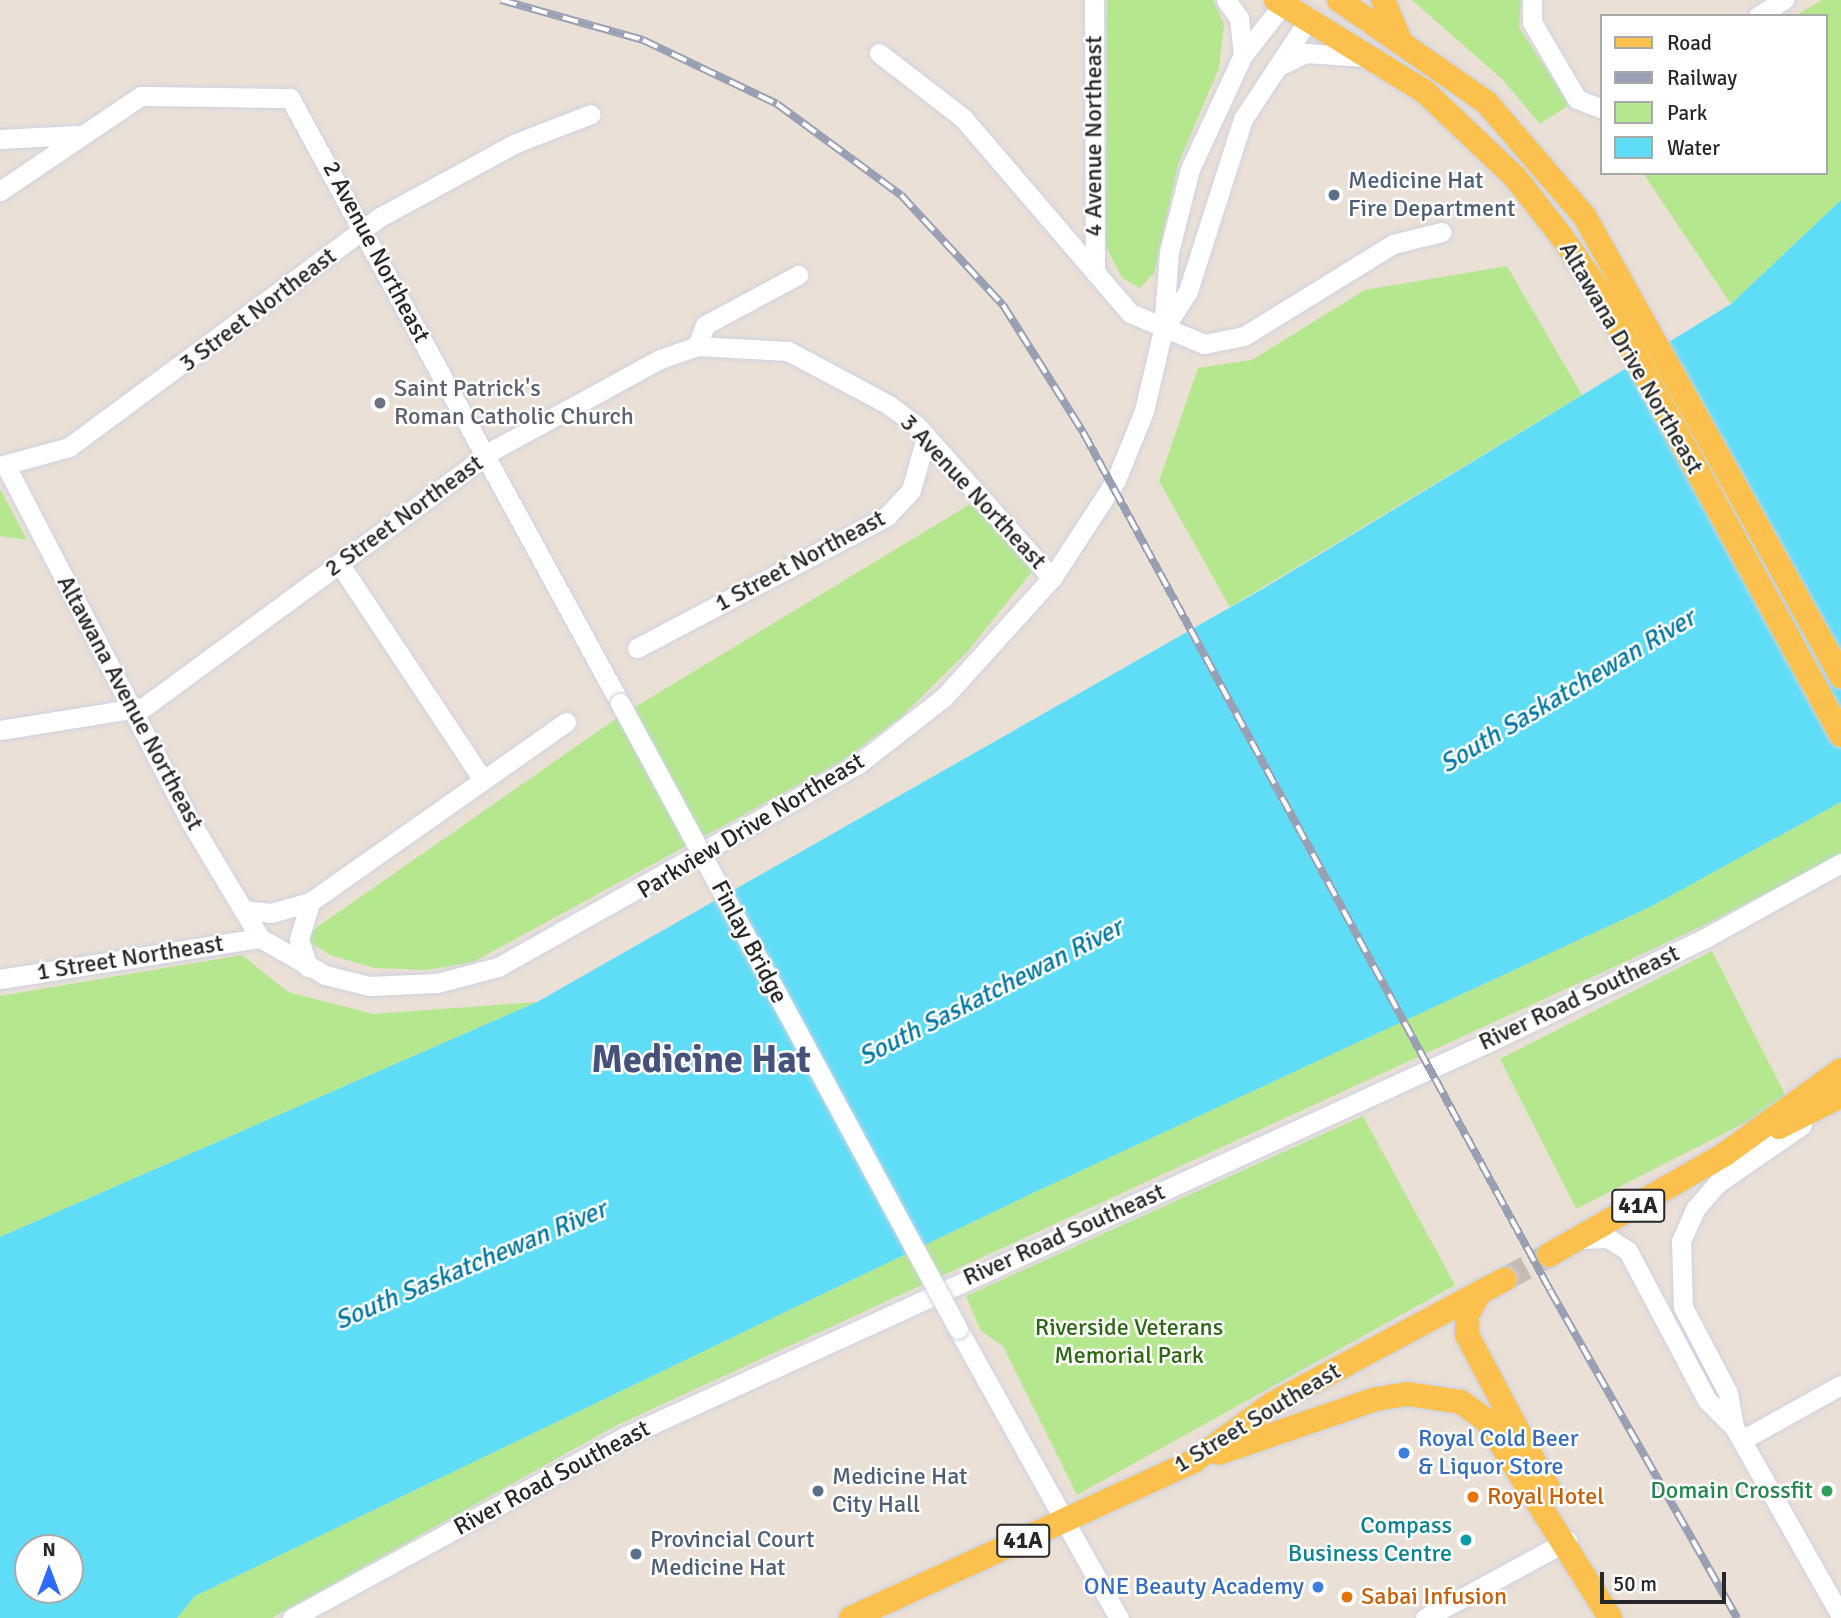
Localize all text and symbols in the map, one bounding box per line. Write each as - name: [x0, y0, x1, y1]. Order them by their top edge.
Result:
- legend: [1600, 14, 1827, 175]
- text: Road: [1667, 30, 1712, 56]
- street label: 4 Avenue Northeast: [1080, 35, 1108, 237]
- text: Railway: [1667, 65, 1737, 91]
- text: Park: [1667, 100, 1707, 126]
- text: Water: [1667, 135, 1720, 161]
- street label: 2 Avenue Northeast: [316, 156, 436, 348]
- place label: Medicine Hat Fire Department: [1348, 167, 1515, 223]
- marker: Medicine Hat Fire Department: [1326, 187, 1342, 203]
- street label: Altawana Drive Northeast: [1553, 237, 1709, 479]
- street label: 3 Street Northeast: [174, 242, 342, 378]
- place label: Saint Patrick's Roman Catholic Church: [394, 375, 634, 431]
- marker: Saint Patrick's Roman Catholic Church: [372, 395, 388, 411]
- street label: 3 Avenue Northeast: [894, 409, 1052, 575]
- street label: 2 Street Northeast: [319, 449, 489, 583]
- street label: 1 Street Northeast: [710, 504, 890, 618]
- street label: Altawana Avenue Northeast: [51, 571, 209, 835]
- water label: South Saskatchewan River: [1435, 603, 1701, 781]
- street label: Parkview Drive Northeast: [632, 747, 870, 905]
- street label: Finlay Bridge: [705, 876, 793, 1008]
- water label: South Saskatchewan River: [854, 913, 1128, 1073]
- street label: 1 Street Northeast: [35, 929, 225, 987]
- street label: River Road Southeast: [1474, 939, 1684, 1057]
- district label: Medicine Hat: [591, 1037, 811, 1083]
- street label: River Road Southeast: [959, 1178, 1169, 1292]
- road number: 41A: [1610, 1186, 1666, 1226]
- water label: South Saskatchewan River: [330, 1195, 612, 1337]
- park label: Riverside Veterans Memorial Park: [1035, 1314, 1223, 1370]
- street label: 1 Street Southeast: [1168, 1357, 1346, 1479]
- street label: River Road Southeast: [449, 1414, 655, 1542]
- place label: Royal Cold Beer & Liquor Store: [1418, 1425, 1579, 1481]
- marker: Royal Cold Beer & Liquor Store: [1396, 1445, 1412, 1461]
- place label: Medicine Hat City Hall: [832, 1463, 967, 1519]
- place label: Domain Crossfit: [1650, 1477, 1813, 1505]
- marker: Medicine Hat City Hall: [810, 1483, 826, 1499]
- place label: Royal Hotel: [1487, 1483, 1604, 1511]
- marker: Domain Crossfit: [1819, 1483, 1835, 1499]
- marker: Royal Hotel: [1465, 1489, 1481, 1505]
- place label: Compass Business Centre: [1288, 1512, 1452, 1568]
- road number: 41A: [995, 1522, 1051, 1560]
- place label: Provincial Court Medicine Hat: [650, 1526, 814, 1582]
- marker: Compass Business Centre: [1458, 1532, 1474, 1548]
- north arrow: [14, 1534, 84, 1604]
- text: N: [42, 1538, 56, 1562]
- marker: Provincial Court Medicine Hat: [628, 1546, 644, 1562]
- scale bar: [1603, 1558, 1729, 1602]
- text: 50 m: [1613, 1571, 1657, 1597]
- place label: ONE Beauty Academy: [1084, 1573, 1304, 1601]
- marker: ONE Beauty Academy: [1310, 1579, 1326, 1595]
- place label: Sabai Infusion: [1361, 1583, 1507, 1611]
- marker: Sabai Infusion: [1339, 1589, 1355, 1605]

